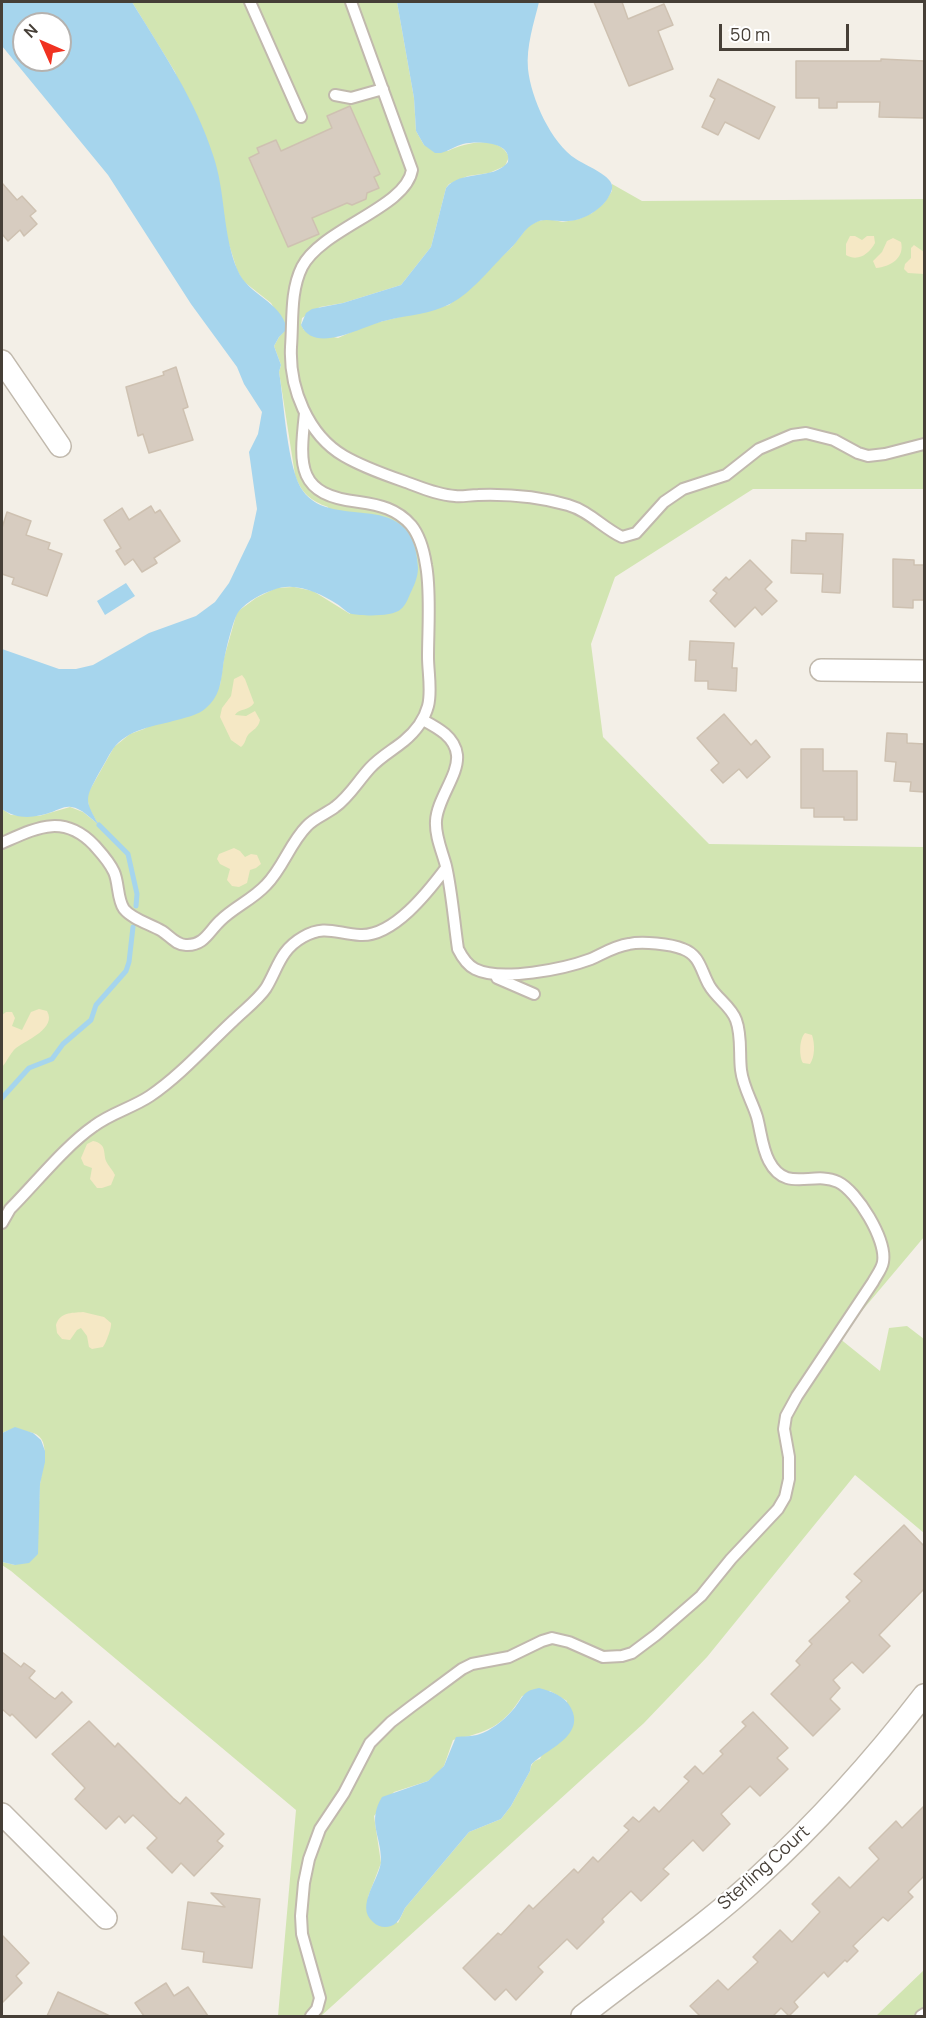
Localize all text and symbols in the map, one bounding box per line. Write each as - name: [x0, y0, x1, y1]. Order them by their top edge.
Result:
- north arrow: [12, 12, 72, 72]
- scale bar: [722, 12, 852, 50]
- text: N: [19, 19, 43, 43]
- text: 50 m: [730, 22, 770, 46]
- street label: Sterling Court: [714, 1821, 814, 1915]

